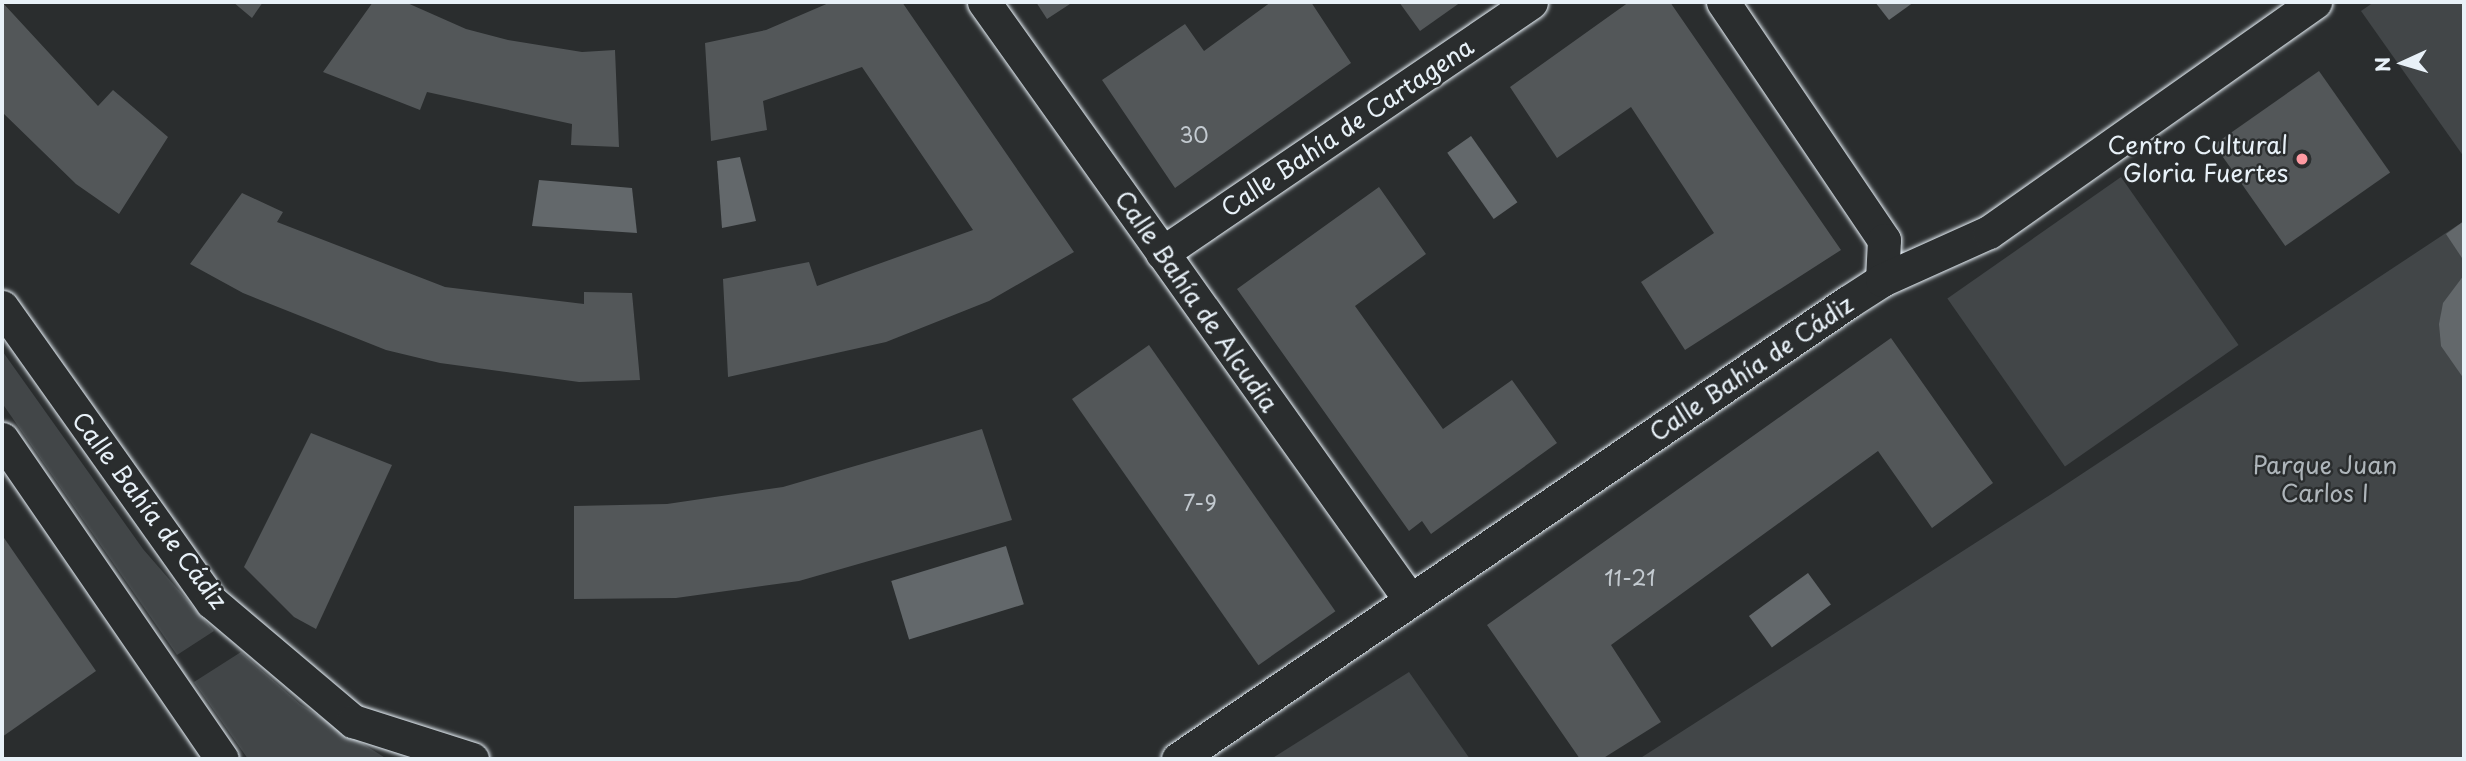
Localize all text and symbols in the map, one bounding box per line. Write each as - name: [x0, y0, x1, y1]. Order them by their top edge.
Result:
- north arrow: [2368, 28, 2438, 98]
- street label: Calle Bahía de Cartagena: [1213, 30, 1481, 224]
- text: N: [2368, 56, 2397, 73]
- house number: 30: [1179, 121, 1209, 147]
- place label: Centro Cultural Gloria Fuertes: [2106, 131, 2288, 187]
- marker: Centro Cultural Gloria Fuertes: [2294, 151, 2310, 167]
- street label: Calle Bahía de Alcudia: [1109, 184, 1285, 418]
- street label: Calle Bahía de Cádiz: [1643, 288, 1859, 448]
- street label: Calle Bahía de Cádiz: [66, 405, 234, 615]
- park label: Parque Juan Carlos I: [2253, 451, 2397, 507]
- house number: 7-9: [1183, 489, 1217, 515]
- house number: 11-21: [1604, 564, 1656, 590]

